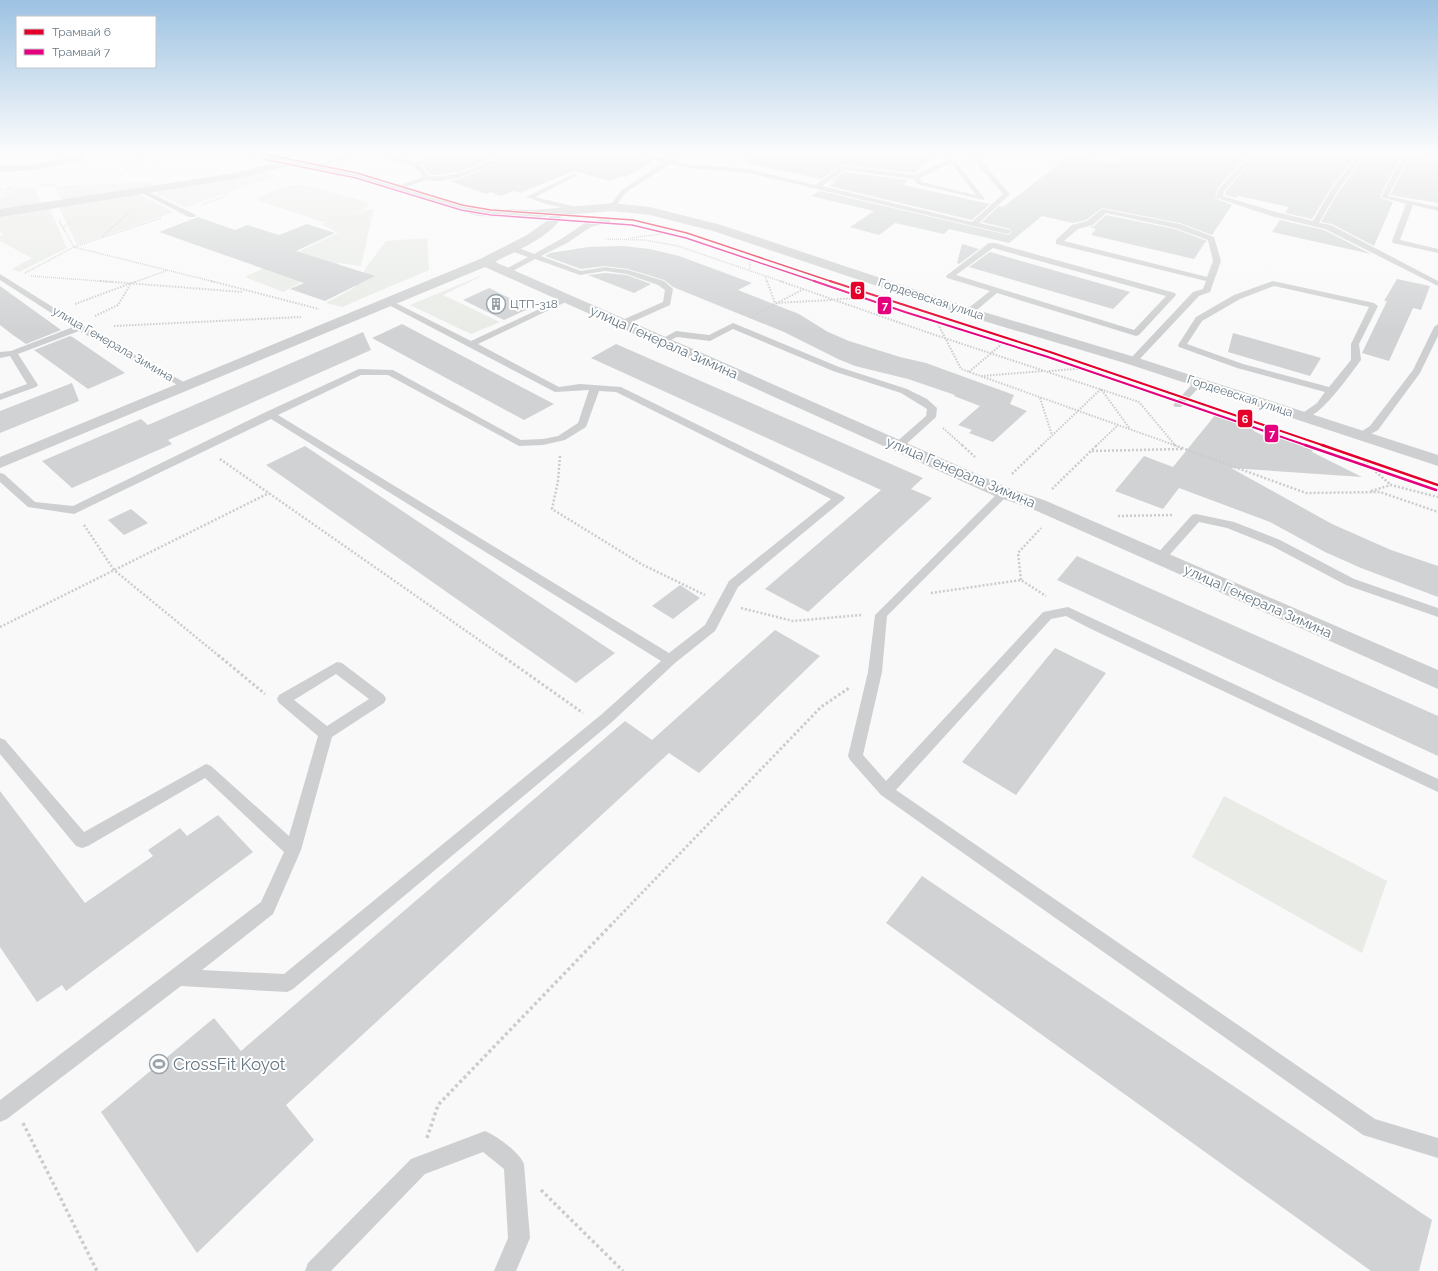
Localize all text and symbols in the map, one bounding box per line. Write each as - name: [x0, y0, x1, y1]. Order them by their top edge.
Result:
- legend: [16, 16, 156, 68]
- text: Трамвай 6: [52, 25, 111, 39]
- text: Трамвай 7: [52, 45, 111, 59]
- street label: Гордеевская улица: [876, 275, 986, 323]
- line badge: 6: [850, 281, 865, 300]
- text: 6: [855, 284, 862, 297]
- building icon: ЦТП-318: [485, 293, 507, 315]
- line badge: 7: [877, 296, 892, 315]
- place label: ЦТП-318: [510, 297, 558, 311]
- text: 7: [882, 299, 889, 312]
- street label: улица Генерала Зимина: [588, 302, 740, 382]
- street label: улица Генерала Зимина: [50, 304, 176, 384]
- street label: Гордеевская улица: [1185, 372, 1295, 420]
- line badge: 6: [1237, 409, 1253, 428]
- text: 6: [1242, 413, 1249, 426]
- line badge: 7: [1264, 424, 1279, 443]
- text: 7: [1269, 427, 1276, 440]
- street label: улица Генерала Зимина: [884, 433, 1038, 511]
- street label: улица Генерала Зимина: [1182, 561, 1334, 641]
- sports icon: CrossFit Koyot: [148, 1053, 170, 1075]
- place label: CrossFit Koyot: [173, 1054, 286, 1074]

